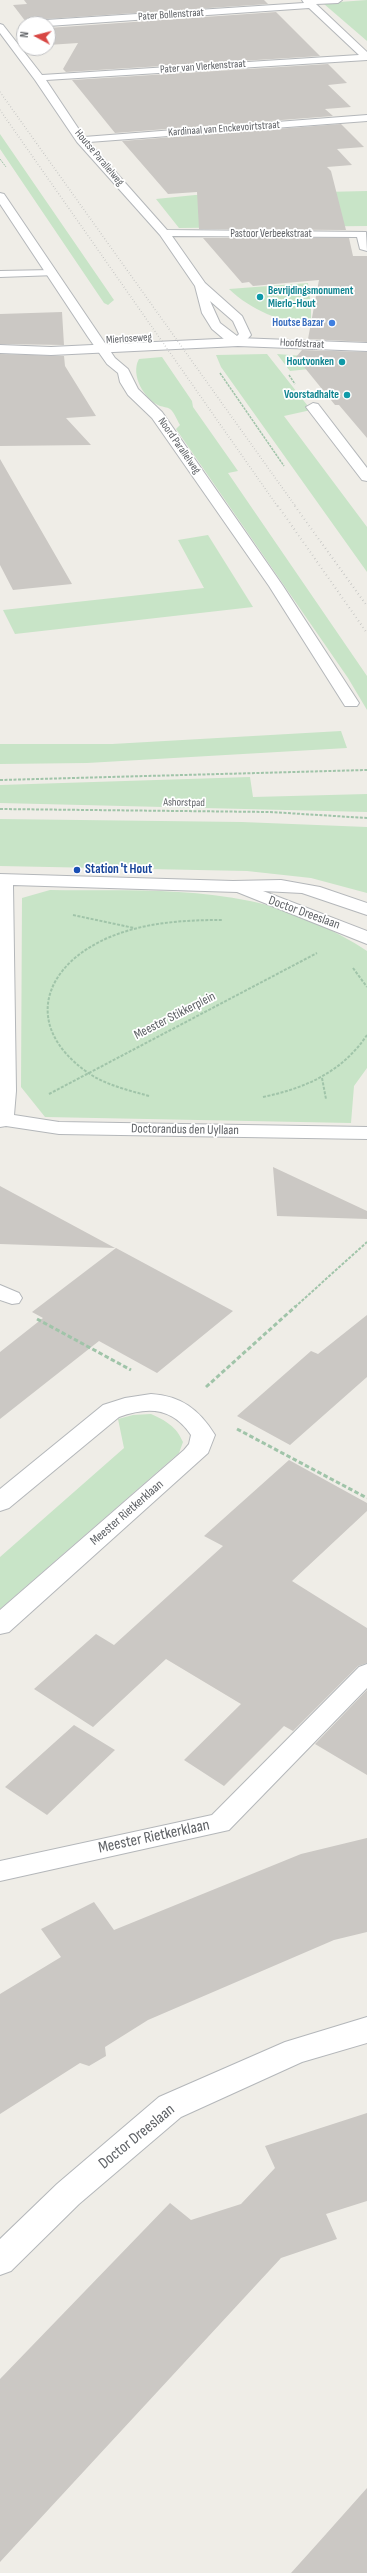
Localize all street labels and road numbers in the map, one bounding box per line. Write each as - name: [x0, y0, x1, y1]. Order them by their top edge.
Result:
- street label: Pater Bollenstraat: [138, 6, 204, 24]
- street label: Pater van Vlerkenstraat: [160, 57, 246, 77]
- street label: Kardinaal van Enckevoirtstraat: [168, 119, 280, 139]
- street label: Houtse Parallelweg: [72, 127, 126, 189]
- street label: Pastoor Verbeekstraat: [230, 227, 312, 241]
- street label: Mierloseweg: [106, 331, 152, 347]
- street label: Hoofdstraat: [280, 336, 324, 352]
- street label: Noord Parallelweg: [155, 415, 203, 477]
- street label: Ashorstpad: [163, 796, 205, 810]
- street label: Doctor Dreeslaan: [266, 893, 342, 933]
- street label: Meester Stikkerplein: [132, 989, 218, 1043]
- street label: Doctorandus den Uyllaan: [131, 1121, 239, 1139]
- street label: Meester Rietkerklaan: [87, 1477, 167, 1549]
- street label: Meester Rietkerklaan: [97, 1816, 211, 1858]
- street label: Doctor Dreeslaan: [95, 2100, 179, 2174]

